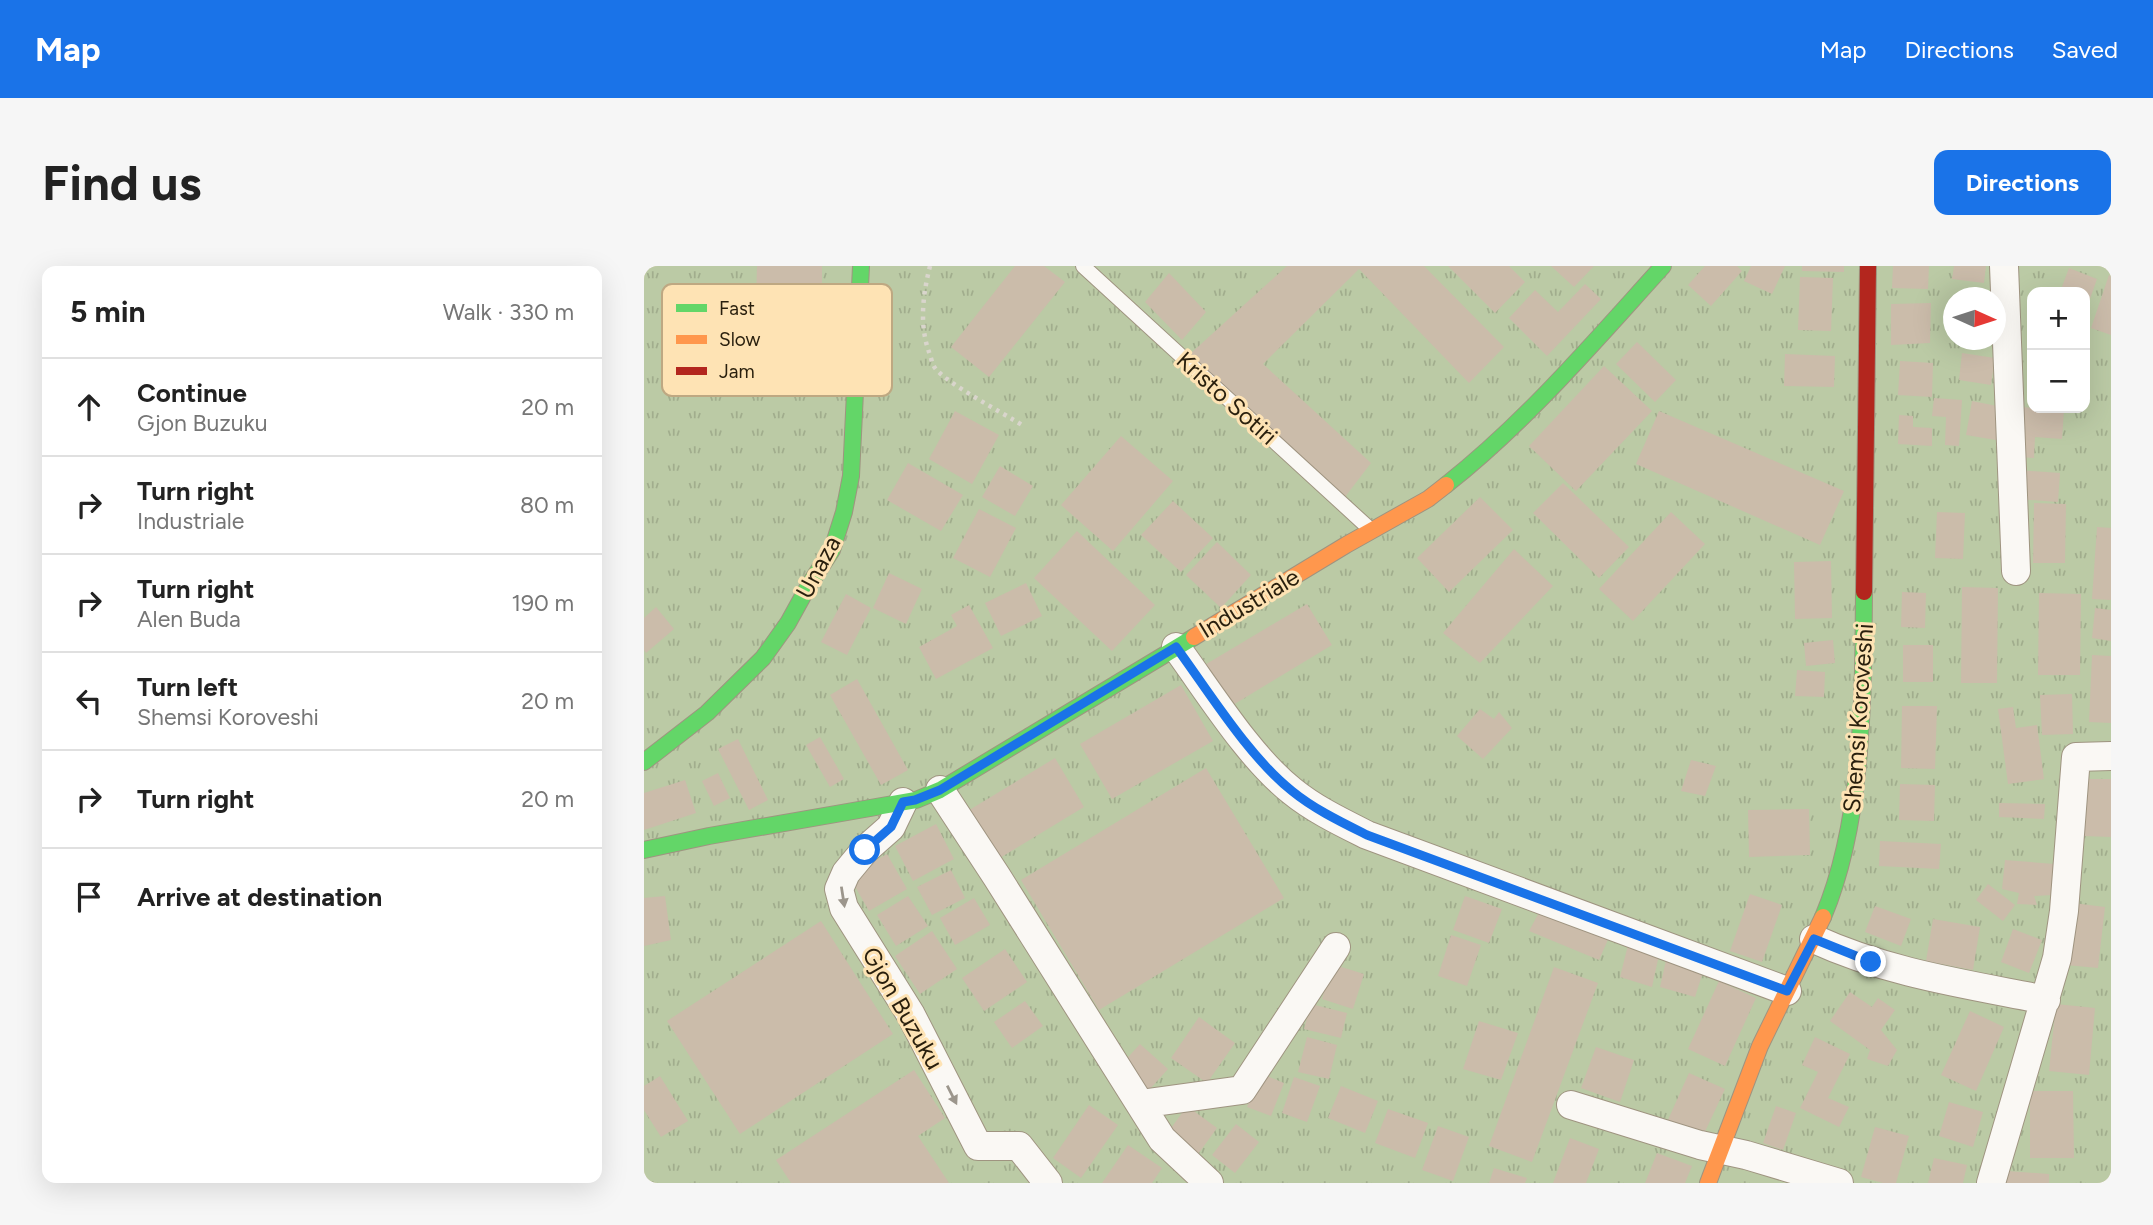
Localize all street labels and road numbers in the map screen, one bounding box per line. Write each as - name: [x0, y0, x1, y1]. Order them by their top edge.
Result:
- street label: Kristo Sotiri: [1171, 345, 1283, 451]
- street label: Unaza: [790, 531, 846, 603]
- street label: Industriale: [1194, 562, 1304, 644]
- street label: Shemsi Koroveshi: [1837, 622, 1879, 814]
- street label: Gjon Buzuku: [856, 942, 950, 1074]

